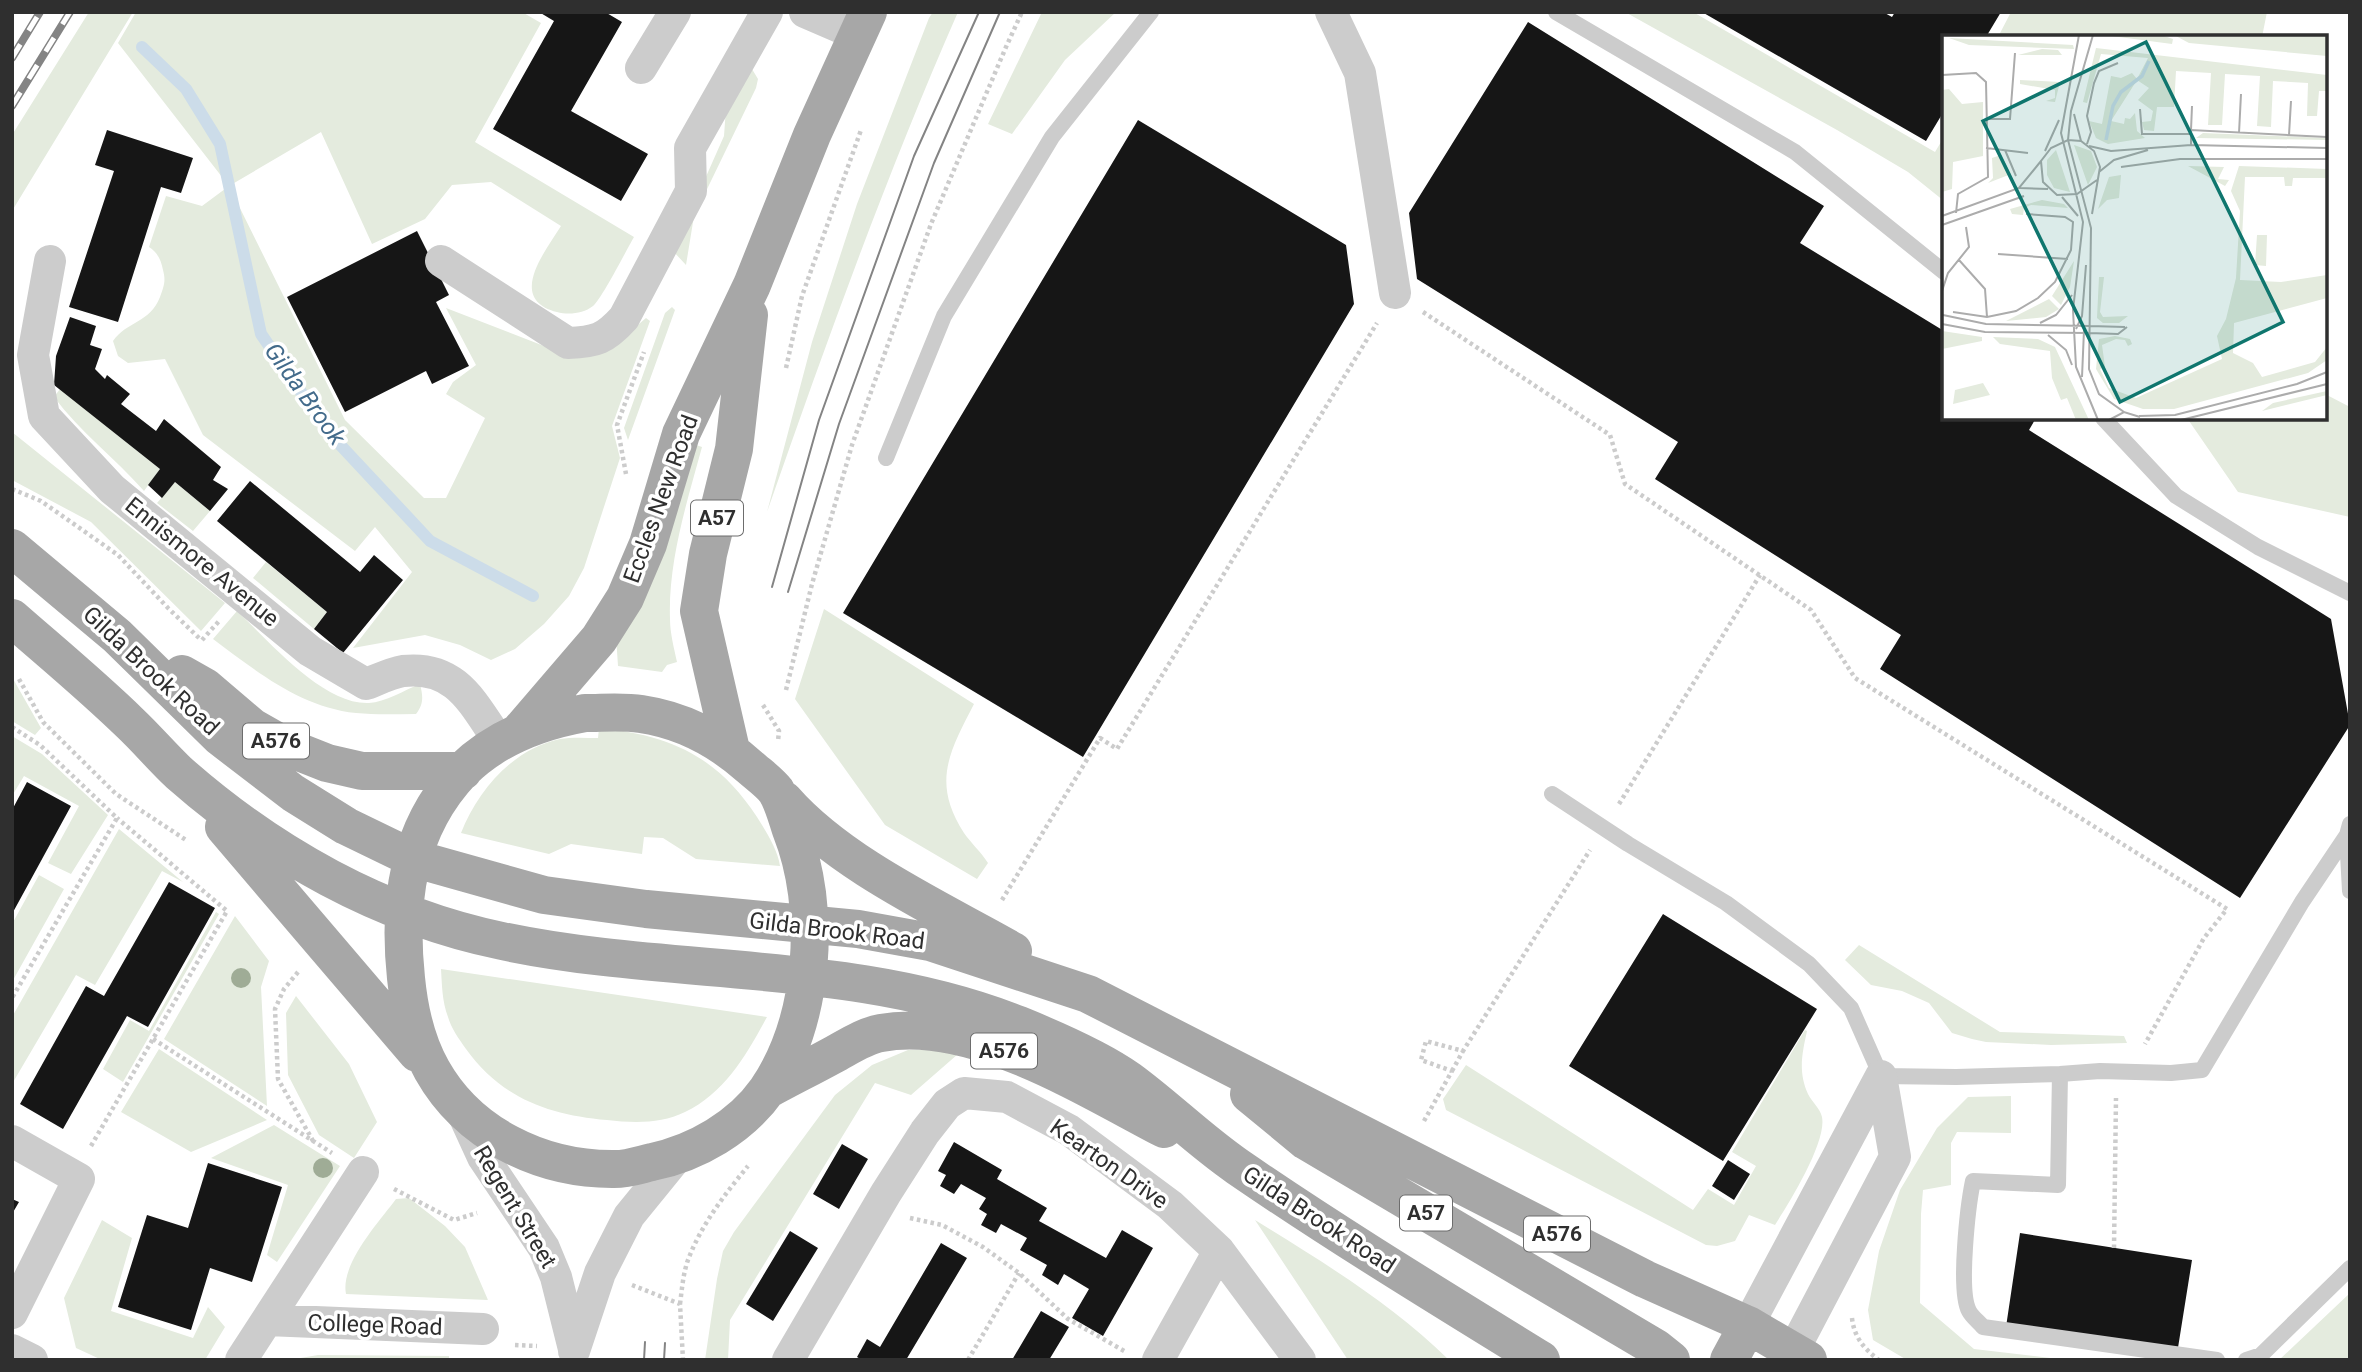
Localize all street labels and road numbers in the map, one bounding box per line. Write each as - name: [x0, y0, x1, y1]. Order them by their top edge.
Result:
- street label: Eccles New Road: [618, 411, 704, 587]
- street label: Ennismore Avenue: [120, 492, 284, 632]
- road number: A57: [691, 500, 743, 536]
- street label: Gilda Brook Road: [77, 601, 225, 741]
- road number: A576: [243, 724, 309, 758]
- street label: Gilda Brook Road: [748, 907, 926, 955]
- road number: A576: [971, 1034, 1037, 1068]
- street label: Kearton Drive: [1045, 1113, 1173, 1215]
- street label: Regent Street: [468, 1141, 562, 1273]
- street label: Gilda Brook Road: [1238, 1161, 1400, 1279]
- road number: A57: [1400, 1196, 1452, 1230]
- road number: A576: [1524, 1216, 1590, 1252]
- street label: College Road: [307, 1309, 443, 1341]

